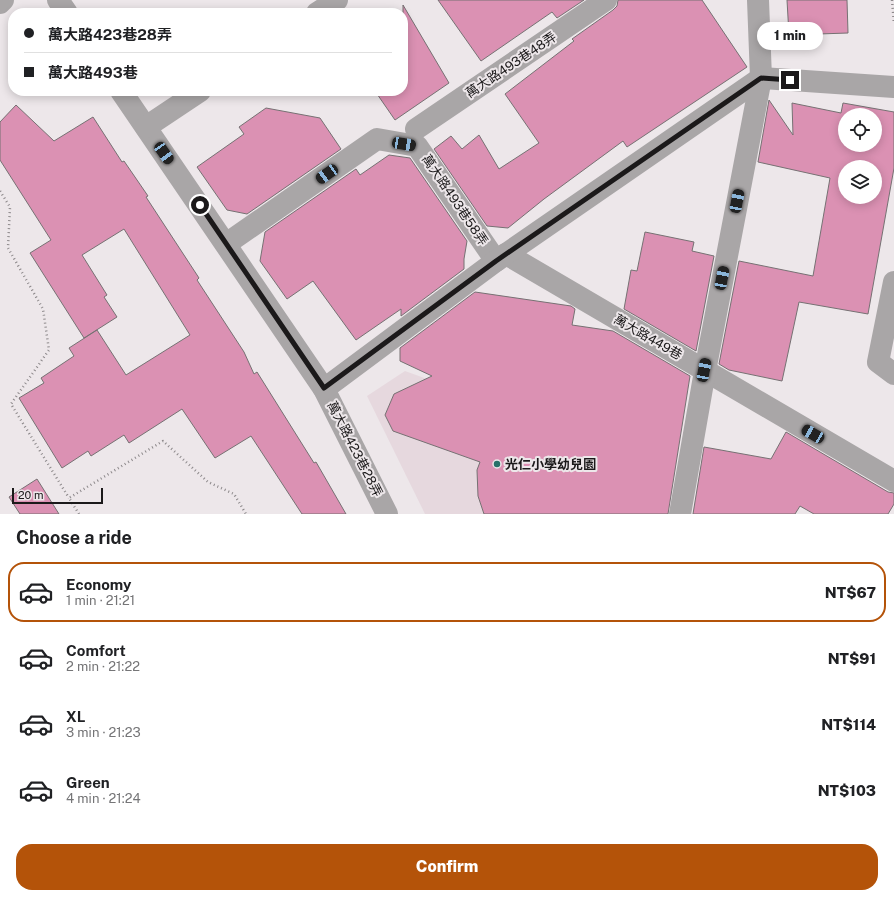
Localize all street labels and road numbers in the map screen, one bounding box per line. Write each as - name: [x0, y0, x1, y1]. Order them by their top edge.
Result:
- street label: 萬大路493巷48弄: [463, 29, 559, 101]
- street label: 萬大路493巷58弄: [419, 152, 491, 248]
- street label: 萬大路449巷: [611, 311, 685, 363]
- street label: 萬大路423巷28弄: [324, 399, 386, 499]

